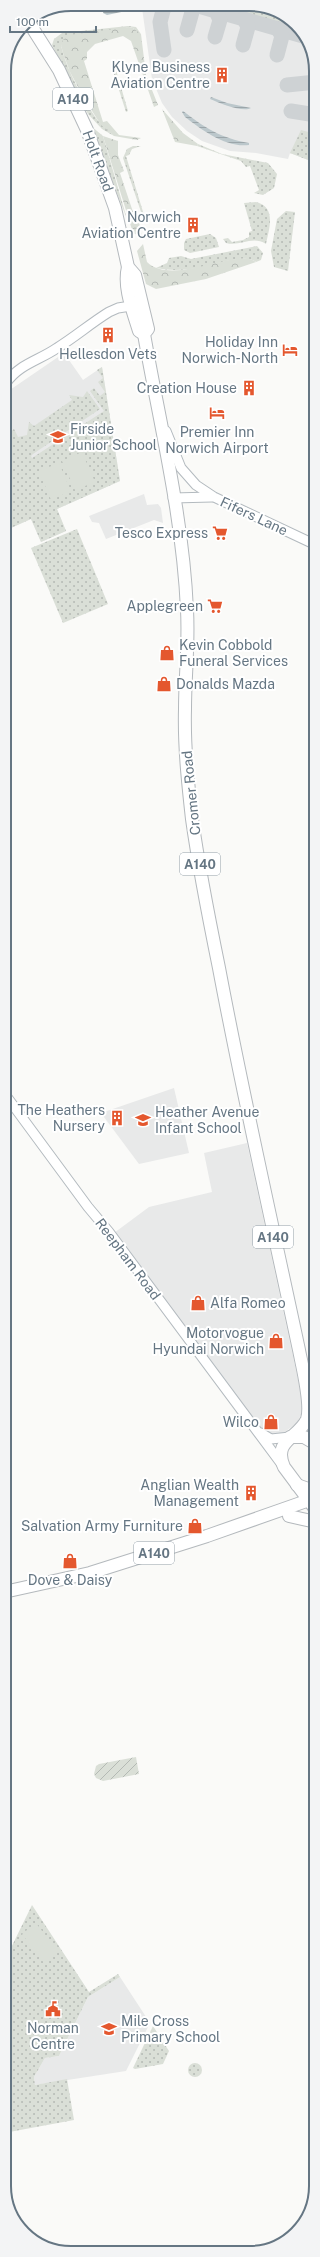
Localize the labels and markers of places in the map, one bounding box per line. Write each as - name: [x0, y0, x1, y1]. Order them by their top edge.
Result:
- place label: Klyne Business Aviation Centre: [111, 59, 210, 91]
- building icon: Klyne Business Aviation Centre: [213, 66, 231, 84]
- place label: Norwich Aviation Centre: [82, 209, 181, 241]
- building icon: Norwich Aviation Centre: [184, 216, 202, 234]
- building icon: Hellesdon Vets: [99, 326, 117, 344]
- place label: Holiday Inn Norwich-North: [182, 334, 278, 366]
- hotel icon: Holiday Inn Norwich-North: [281, 341, 299, 359]
- place label: Hellesdon Vets: [59, 346, 157, 362]
- building icon: Creation House: [240, 379, 258, 397]
- place label: Creation House: [137, 380, 237, 396]
- hotel icon: Premier Inn Norwich Airport: [208, 404, 226, 422]
- place label: Firside Junior School: [70, 421, 157, 453]
- place label: Premier Inn Norwich Airport: [165, 424, 269, 456]
- school or university icon: Firside Junior School: [49, 428, 67, 446]
- supermarket icon: Tesco Express: [211, 524, 229, 542]
- place label: Tesco Express: [115, 525, 208, 541]
- supermarket icon: Applegreen: [206, 597, 224, 615]
- place label: Applegreen: [127, 598, 203, 614]
- place label: Kevin Cobbold Funeral Services: [179, 637, 288, 669]
- shop icon: Kevin Cobbold Funeral Services: [158, 644, 176, 662]
- shop icon: Donalds Mazda: [155, 675, 173, 693]
- place label: Donalds Mazda: [176, 676, 275, 692]
- place label: The Heathers Nursery: [18, 1102, 106, 1134]
- place label: Heather Avenue Infant School: [155, 1104, 259, 1136]
- building icon: The Heathers Nursery: [108, 1109, 126, 1127]
- school or university icon: Heather Avenue Infant School: [134, 1111, 152, 1129]
- shop icon: Alfa Romeo: [189, 1294, 207, 1312]
- place label: Alfa Romeo: [210, 1295, 286, 1311]
- place label: Motorvogue Hyundai Norwich: [153, 1325, 264, 1357]
- shop icon: Motorvogue Hyundai Norwich: [267, 1332, 285, 1350]
- shop icon: Wilco: [262, 1413, 280, 1431]
- place label: Wilco: [223, 1414, 259, 1430]
- place label: Anglian Wealth Management: [140, 1477, 239, 1509]
- building icon: Anglian Wealth Management: [242, 1484, 260, 1502]
- shop icon: Salvation Army Furniture: [186, 1517, 204, 1535]
- place label: Salvation Army Furniture: [21, 1518, 183, 1534]
- shop icon: Dove & Daisy: [61, 1552, 79, 1570]
- place label: Dove & Daisy: [28, 1572, 113, 1588]
- public building icon: Norman Centre: [44, 2000, 62, 2018]
- place label: Mile Cross Primary School: [121, 2013, 220, 2045]
- place label: Norman Centre: [27, 2020, 79, 2052]
- school or university icon: Mile Cross Primary School: [100, 2020, 118, 2038]

